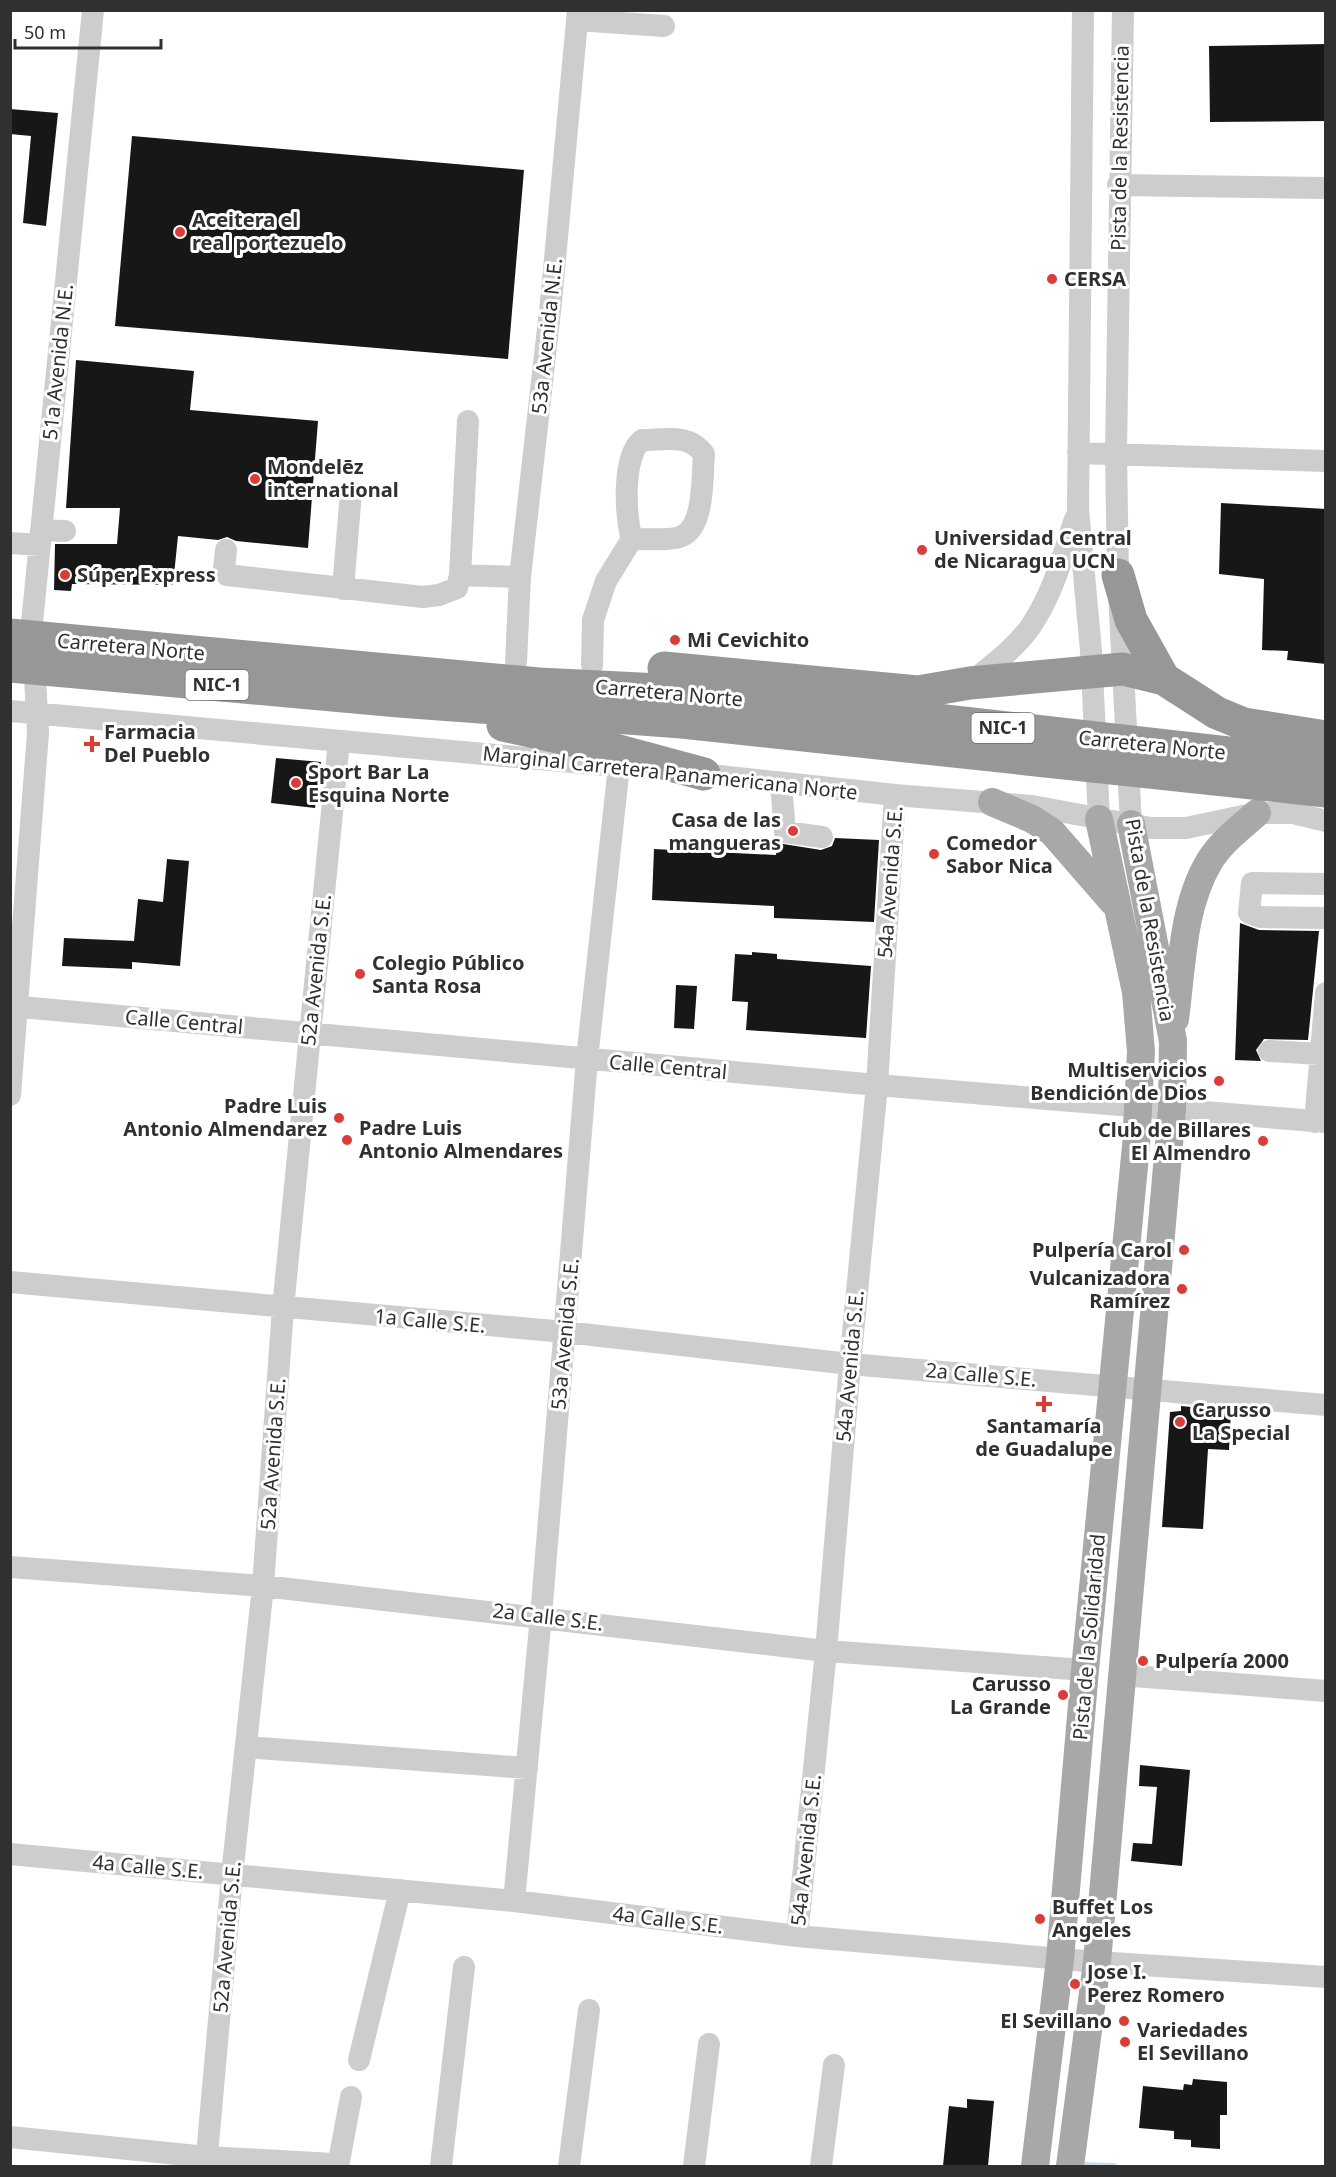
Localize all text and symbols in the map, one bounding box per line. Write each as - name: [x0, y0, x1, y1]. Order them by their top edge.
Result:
- scale bar: [15, 12, 160, 50]
- text: 50 m: [24, 20, 66, 44]
- street label: Pista de la Resistencia: [1104, 45, 1135, 251]
- place label: Aceitera el real portezuelo: [192, 206, 343, 256]
- marker: Aceitera el real portezuelo: [173, 225, 187, 239]
- street label: 53a Avenida N.E.: [525, 257, 568, 415]
- place label: CERSA: [1064, 265, 1126, 292]
- marker: CERSA: [1045, 272, 1059, 286]
- street label: 51a Avenida N.E.: [36, 283, 79, 441]
- place label: Mondelēz international: [267, 453, 399, 503]
- marker: Mondelēz international: [248, 472, 262, 486]
- place label: Universidad Central de Nicaragua UCN: [934, 524, 1132, 574]
- marker: Universidad Central de Nicaragua UCN: [915, 543, 929, 557]
- place label: Súper Express: [77, 561, 216, 588]
- marker: Súper Express: [58, 568, 72, 582]
- place label: Mi Cevichito: [687, 626, 809, 653]
- street label: Carretera Norte: [56, 627, 206, 666]
- marker: Mi Cevichito: [668, 633, 682, 647]
- road number: NIC-1: [186, 670, 248, 700]
- street label: Carretera Norte: [594, 673, 744, 712]
- road number: NIC-1: [972, 713, 1034, 743]
- place label: Farmacia Del Pueblo: [104, 718, 210, 768]
- street label: Carretera Norte: [1077, 723, 1227, 766]
- marker: Farmacia Del Pueblo: [85, 737, 99, 751]
- street label: Marginal Carretera Panamericana Norte: [481, 739, 859, 806]
- place label: Sport Bar La Esquina Norte: [308, 758, 449, 808]
- marker: Sport Bar La Esquina Norte: [289, 776, 303, 790]
- street label: 54a Avenida S.E.: [871, 805, 908, 959]
- place label: Casa de las mangueras: [668, 806, 781, 856]
- street label: Pista de la Resistencia: [1119, 816, 1182, 1024]
- marker: Casa de las mangueras: [786, 824, 800, 838]
- place label: Comedor Sabor Nica: [946, 829, 1053, 879]
- marker: Comedor Sabor Nica: [927, 847, 941, 861]
- street label: 52a Avenida S.E.: [294, 893, 337, 1047]
- place label: Colegio Público Santa Rosa: [372, 949, 524, 999]
- marker: Colegio Público Santa Rosa: [353, 967, 367, 981]
- street label: Calle Central: [124, 1003, 244, 1040]
- street label: Calle Central: [608, 1048, 728, 1085]
- place label: Multiservicios Bendición de Dios: [1030, 1056, 1207, 1106]
- marker: Multiservicios Bendición de Dios: [1212, 1074, 1226, 1088]
- place label: Padre Luis Antonio Almendarez: [123, 1092, 327, 1142]
- marker: Padre Luis Antonio Almendarez: [332, 1111, 346, 1125]
- place label: Padre Luis Antonio Almendares: [359, 1114, 563, 1164]
- place label: Club de Billares El Almendro: [1098, 1116, 1251, 1166]
- marker: Padre Luis Antonio Almendares: [340, 1133, 354, 1147]
- marker: Club de Billares El Almendro: [1256, 1134, 1270, 1148]
- place label: Pulpería Carol: [1032, 1236, 1172, 1263]
- marker: Pulpería Carol: [1177, 1243, 1191, 1257]
- street label: 53a Avenida S.E.: [544, 1257, 585, 1411]
- place label: Vulcanizadora Ramírez: [1029, 1264, 1170, 1314]
- marker: Vulcanizadora Ramírez: [1175, 1282, 1189, 1296]
- street label: 54a Avenida S.E.: [829, 1289, 870, 1443]
- street label: 1a Calle S.E.: [373, 1302, 487, 1339]
- street label: 2a Calle S.E.: [924, 1356, 1038, 1393]
- street label: 52a Avenida S.E.: [254, 1377, 291, 1531]
- place label: Carusso La Special: [1192, 1396, 1290, 1446]
- marker: Santamaría de Guadalupe: [1037, 1397, 1051, 1411]
- place label: Santamaría de Guadalupe: [975, 1412, 1113, 1462]
- marker: Carusso La Special: [1173, 1415, 1187, 1429]
- street label: Pista de la Solidaridad: [1066, 1533, 1111, 1741]
- street label: 2a Calle S.E.: [491, 1596, 605, 1637]
- place label: Pulpería 2000: [1155, 1647, 1289, 1674]
- marker: Pulpería 2000: [1136, 1654, 1150, 1668]
- place label: Carusso La Grande: [950, 1670, 1051, 1720]
- marker: Carusso La Grande: [1056, 1688, 1070, 1702]
- street label: 54a Avenida S.E.: [784, 1773, 827, 1927]
- street label: 4a Calle S.E.: [91, 1848, 205, 1885]
- street label: 52a Avenida S.E.: [206, 1860, 247, 2014]
- place label: Buffet Los Angeles: [1052, 1893, 1153, 1943]
- street label: 4a Calle S.E.: [611, 1899, 725, 1940]
- marker: Buffet Los Angeles: [1033, 1912, 1047, 1926]
- place label: Jose I. Perez Romero: [1085, 1958, 1225, 2008]
- marker: Jose I. Perez Romero: [1068, 1977, 1082, 1991]
- place label: El Sevillano: [1000, 2007, 1112, 2034]
- marker: El Sevillano: [1117, 2014, 1131, 2028]
- place label: Variedades El Sevillano: [1137, 2016, 1249, 2066]
- marker: Variedades El Sevillano: [1118, 2035, 1132, 2049]

